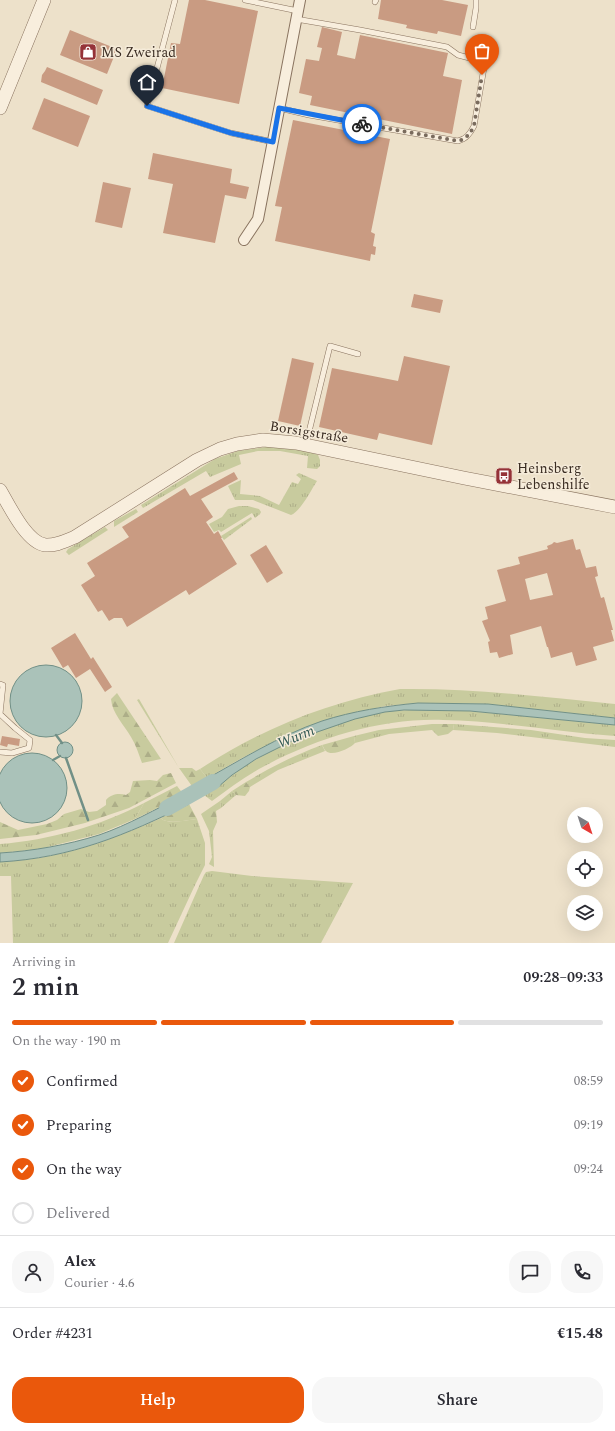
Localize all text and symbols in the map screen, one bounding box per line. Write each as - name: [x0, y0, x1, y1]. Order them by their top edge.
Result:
- pin: [465, 34, 499, 75]
- icon: bag: [471, 40, 493, 62]
- shop icon: MS Zweirad: [78, 42, 98, 62]
- place label: MS Zweirad: [101, 42, 176, 63]
- pin: [130, 65, 164, 106]
- icon: home: [136, 71, 158, 93]
- courier: [342, 104, 382, 144]
- icon: bike: [351, 113, 373, 135]
- street label: Borsigstraße: [268, 415, 350, 449]
- place label: Heinsberg Lebenshilfe: [517, 458, 590, 495]
- bus stop icon: Heinsberg Lebenshilfe: [494, 466, 514, 486]
- water label: Wurm: [274, 719, 319, 755]
- north arrow: [567, 807, 603, 843]
- map controls: [567, 807, 603, 931]
- button: locate: [567, 851, 603, 887]
- button: layers: [567, 895, 603, 931]
- text: Arriving in: [12, 952, 76, 972]
- text: 09:28–09:33: [523, 966, 603, 989]
- text: 2 min: [12, 967, 79, 1007]
- text: On the way · 190 m: [12, 1031, 121, 1051]
- icon: check: [12, 1070, 34, 1092]
- text: Confirmed: [46, 1070, 118, 1093]
- text: 08:59: [574, 1071, 603, 1091]
- icon: check: [12, 1114, 34, 1136]
- text: Preparing: [46, 1114, 112, 1137]
- text: 09:19: [574, 1115, 603, 1135]
- icon: check: [12, 1158, 34, 1180]
- text: On the way: [46, 1158, 121, 1181]
- text: 09:24: [574, 1159, 603, 1179]
- text: Delivered: [46, 1202, 110, 1225]
- text: Alex: [64, 1250, 96, 1273]
- button: person: [12, 1251, 54, 1293]
- button: chat: [509, 1251, 551, 1293]
- button: phone: [561, 1251, 603, 1293]
- text: Courier · 4.6: [64, 1273, 134, 1293]
- text: Order #4231: [12, 1322, 93, 1345]
- text: €15.48: [557, 1322, 603, 1345]
- button: Help: [12, 1377, 304, 1423]
- button: Share: [312, 1377, 603, 1423]

